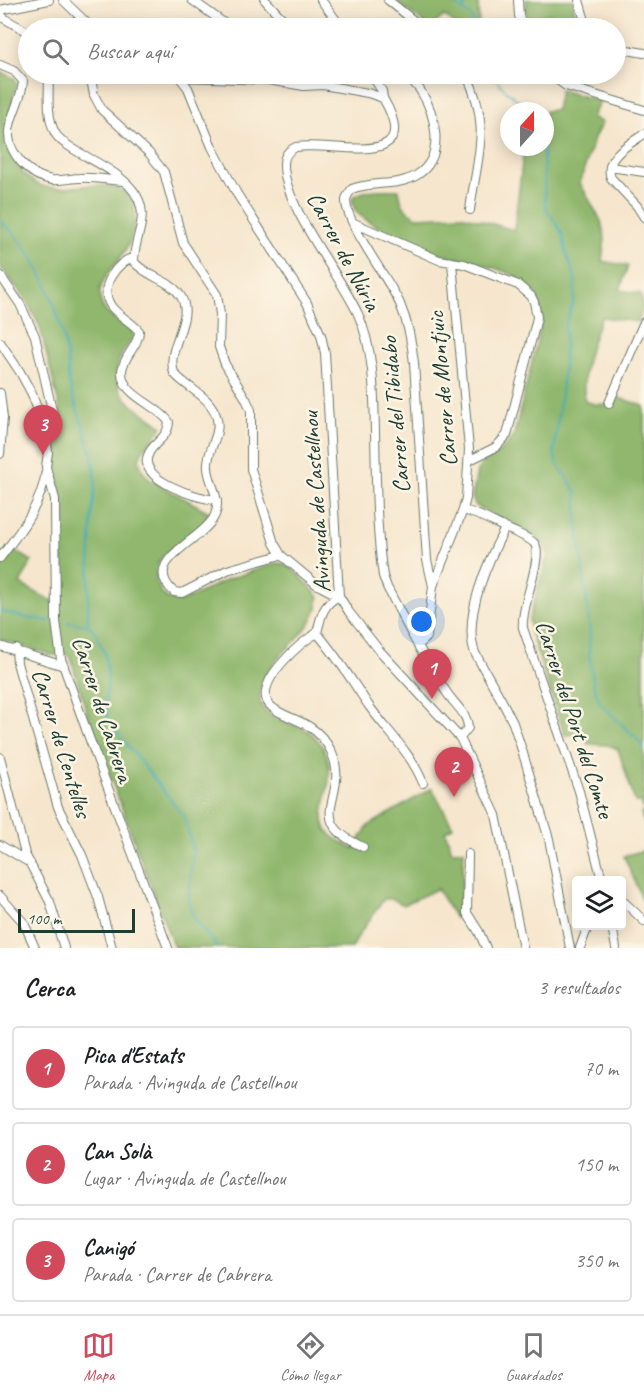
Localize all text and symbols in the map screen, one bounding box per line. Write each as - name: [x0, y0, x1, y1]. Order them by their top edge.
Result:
- search box: [18, 18, 626, 84]
- icon: search: [39, 35, 72, 68]
- text: Buscar aquí: [87, 37, 173, 65]
- north arrow: [500, 102, 554, 156]
- street label: Carrer de Núria: [300, 186, 389, 317]
- street label: Carrer de Montjuic: [420, 309, 464, 468]
- street label: Carrer del Tibidabo: [373, 334, 417, 495]
- pin: 3: [24, 406, 63, 455]
- street label: Avinguda de Castellnou: [295, 408, 337, 594]
- your location: [407, 607, 436, 636]
- street label: Carrer del Port del Comte: [529, 616, 622, 824]
- street label: Carrer de Cabrera: [65, 632, 141, 788]
- pin: 1: [412, 650, 452, 699]
- street label: Carrer de Centelles: [25, 665, 99, 823]
- pin: 2: [434, 748, 474, 797]
- map controls: [572, 876, 626, 930]
- button: layers: [572, 876, 626, 930]
- scale bar: [18, 906, 135, 934]
- text: 100 m: [27, 909, 61, 929]
- text: Cerca: [24, 971, 74, 1004]
- text: 3 resultados: [538, 975, 620, 1000]
- text: Pica d'Estats: [83, 1042, 183, 1070]
- text: 1: [41, 1056, 50, 1081]
- text: 70 m: [584, 1056, 618, 1081]
- text: Parada · Avinguda de Castellnou: [83, 1070, 297, 1095]
- text: Can Solà: [83, 1138, 151, 1166]
- text: 2: [41, 1152, 50, 1177]
- text: 150 m: [575, 1152, 618, 1177]
- text: Lugar · Avinguda de Castellnou: [83, 1166, 286, 1191]
- text: Canigó: [83, 1234, 134, 1262]
- text: 3: [41, 1248, 50, 1273]
- text: 350 m: [575, 1248, 618, 1273]
- text: Parada · Carrer de Cabrera: [83, 1262, 271, 1287]
- tab: Mapa: [82, 1329, 115, 1385]
- tab: Cómo llegar: [280, 1329, 341, 1385]
- tab: Guardados: [505, 1329, 562, 1385]

